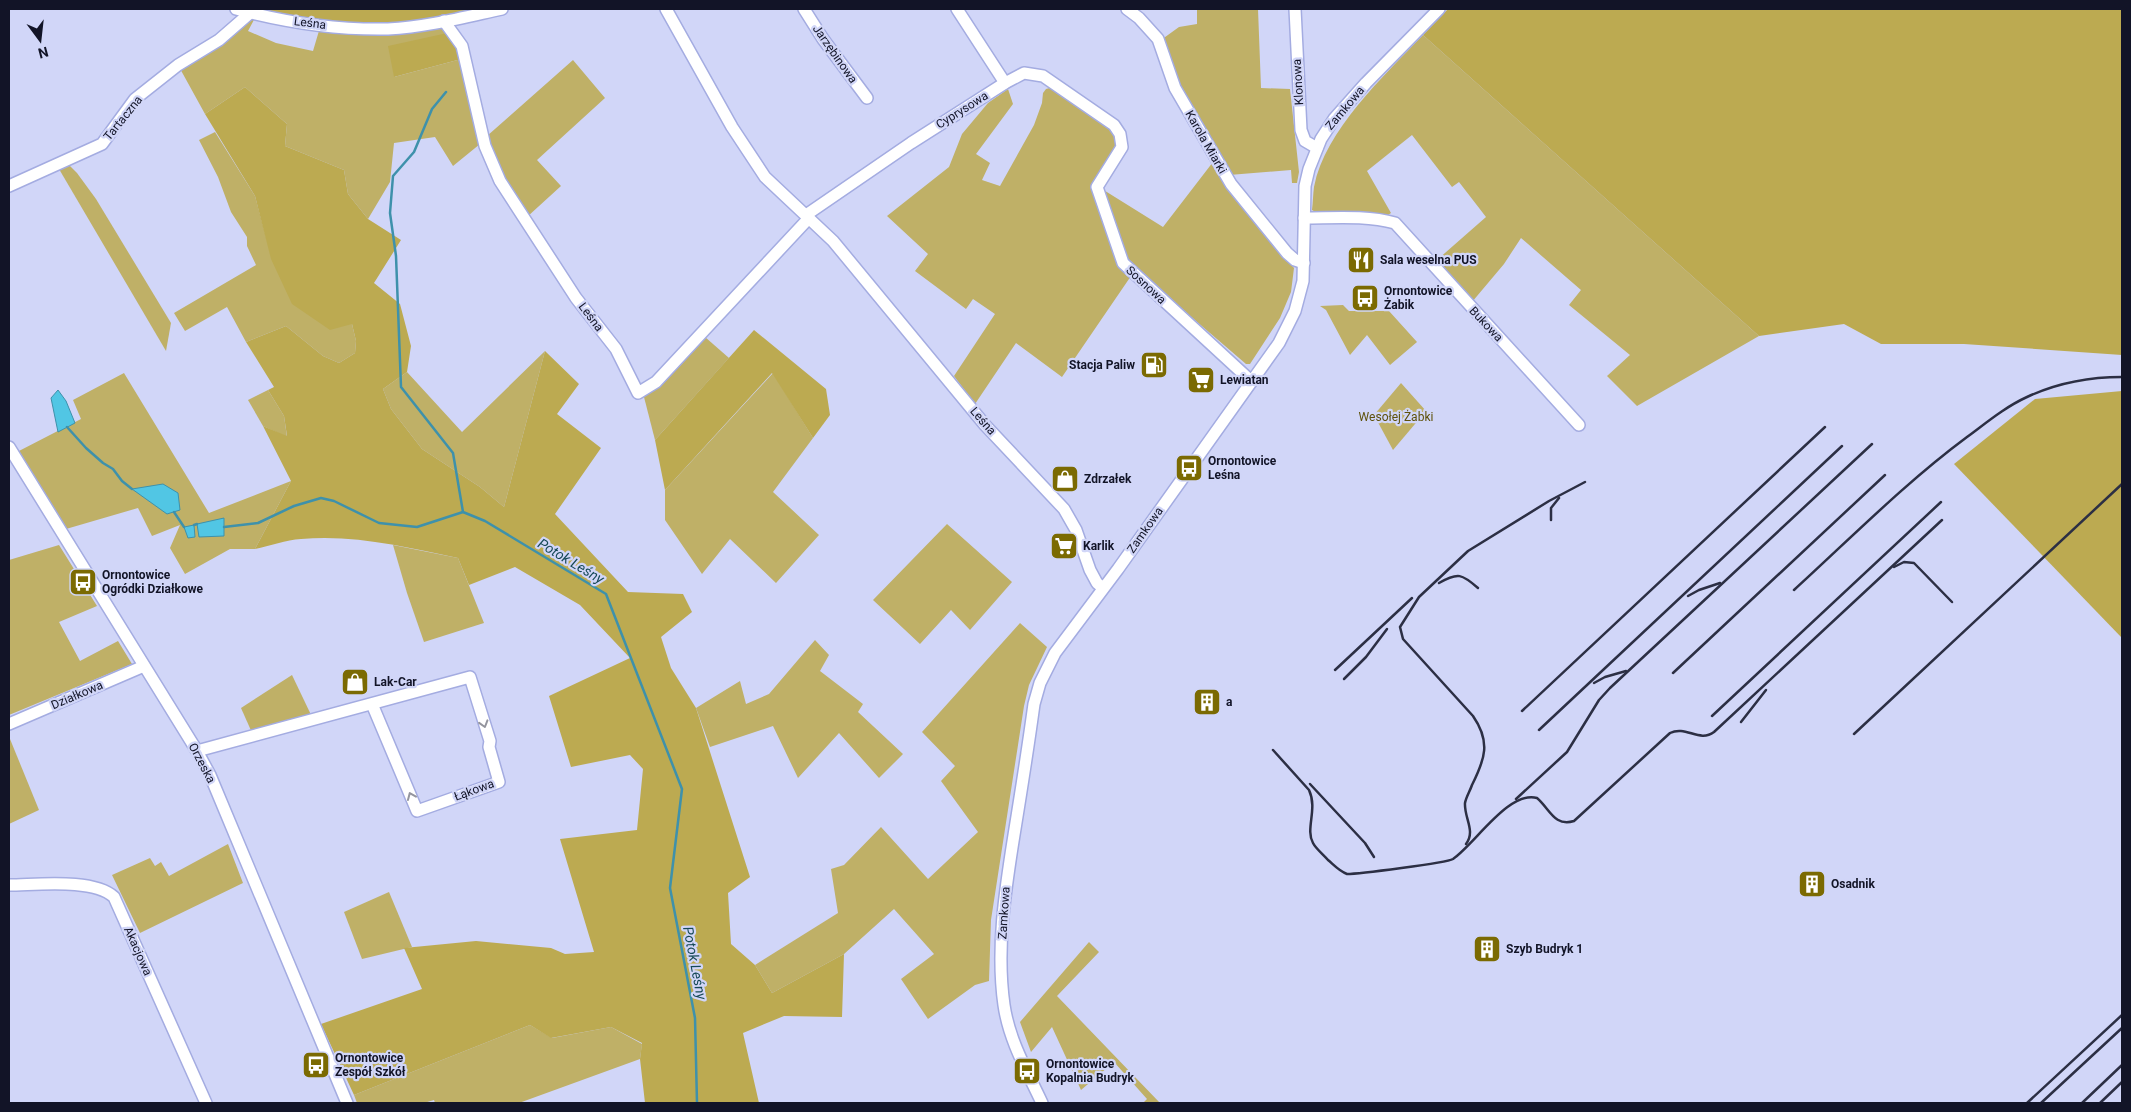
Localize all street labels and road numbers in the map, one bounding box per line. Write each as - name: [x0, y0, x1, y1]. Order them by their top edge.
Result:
- street label: Leśna: [293, 14, 327, 32]
- street label: Jarzębinowa: [810, 22, 860, 86]
- street label: Klonowa: [1290, 59, 1306, 105]
- street label: Zamkowa: [1323, 83, 1367, 133]
- street label: Cyprysowa: [933, 89, 991, 131]
- street label: Tartaczna: [101, 93, 145, 143]
- street label: Karola Miarki: [1182, 108, 1230, 176]
- street label: Sosnowa: [1123, 263, 1169, 307]
- street label: Leśna: [576, 300, 606, 334]
- street label: Bukowa: [1466, 304, 1506, 344]
- street label: Leśna: [967, 404, 999, 438]
- street label: Zamkowa: [1124, 504, 1166, 556]
- street label: Działkowa: [49, 678, 105, 712]
- street label: Orzeska: [186, 741, 218, 785]
- street label: Łąkowa: [452, 776, 496, 804]
- street label: Zamkowa: [995, 886, 1013, 940]
- street label: Akacjowa: [121, 924, 155, 978]

